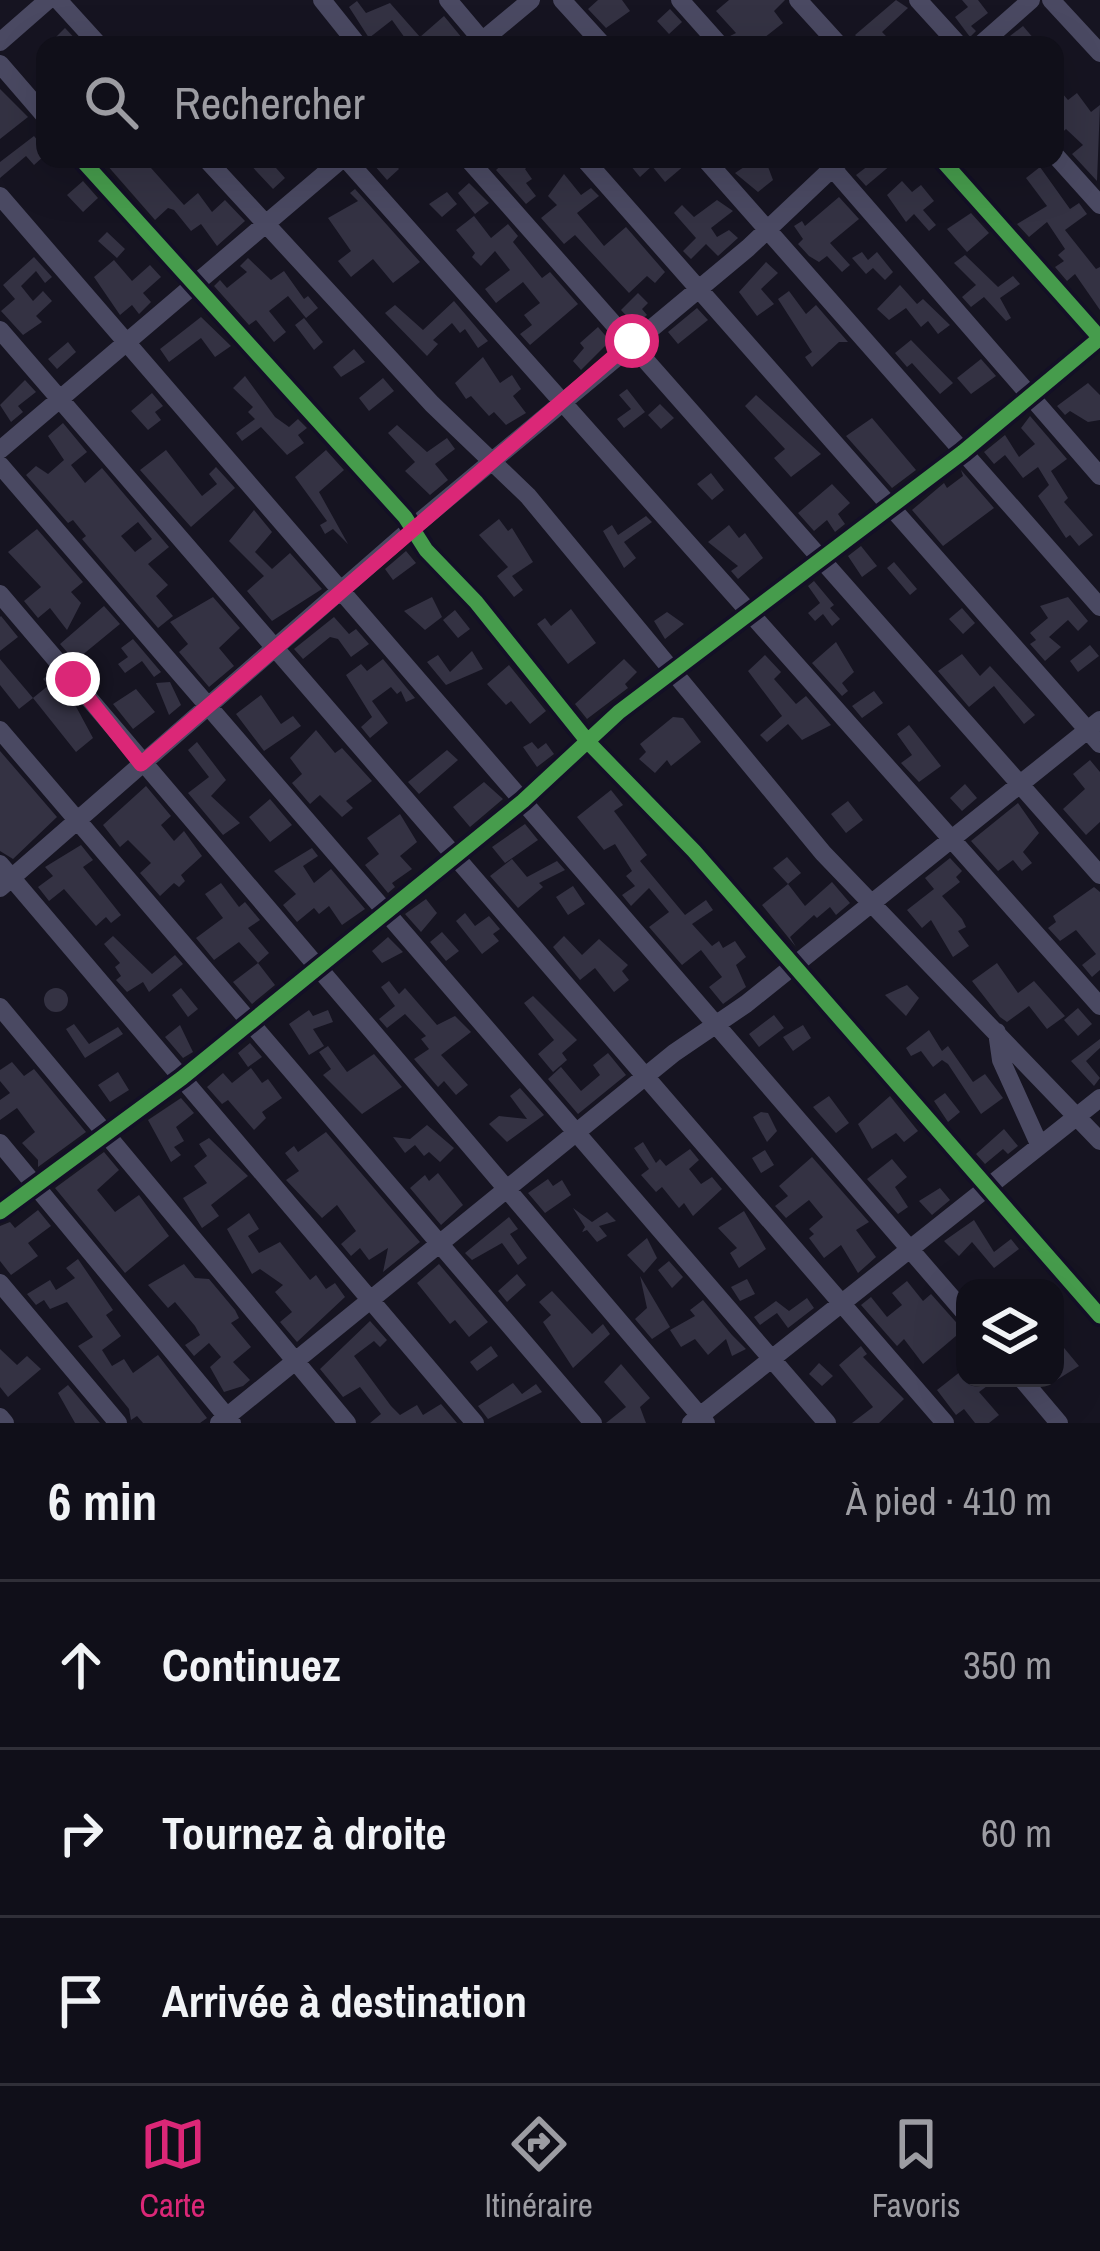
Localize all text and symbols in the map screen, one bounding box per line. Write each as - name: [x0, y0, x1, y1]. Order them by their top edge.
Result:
- search box: [36, 36, 1064, 168]
- icon: search: [78, 69, 144, 135]
- text: Rechercher: [174, 72, 365, 133]
- route start: [605, 314, 659, 368]
- route end: [46, 652, 100, 706]
- map controls: [956, 1279, 1064, 1387]
- button: layers: [956, 1279, 1064, 1387]
- text: 6 min: [48, 1467, 157, 1536]
- text: À pied · 410 m: [846, 1475, 1052, 1527]
- icon: ahead: [48, 1632, 114, 1698]
- text: Continuez: [162, 1634, 340, 1695]
- text: 350 m: [963, 1639, 1052, 1691]
- icon: right: [48, 1800, 114, 1866]
- text: Tournez à droite: [162, 1802, 446, 1863]
- text: 60 m: [981, 1807, 1052, 1859]
- icon: arrive: [48, 1968, 114, 2034]
- text: Arrivée à destination: [162, 1970, 527, 2031]
- tab: Carte: [139, 2111, 206, 2227]
- tab: Itinéraire: [484, 2111, 593, 2227]
- tab: Favoris: [872, 2111, 961, 2227]

